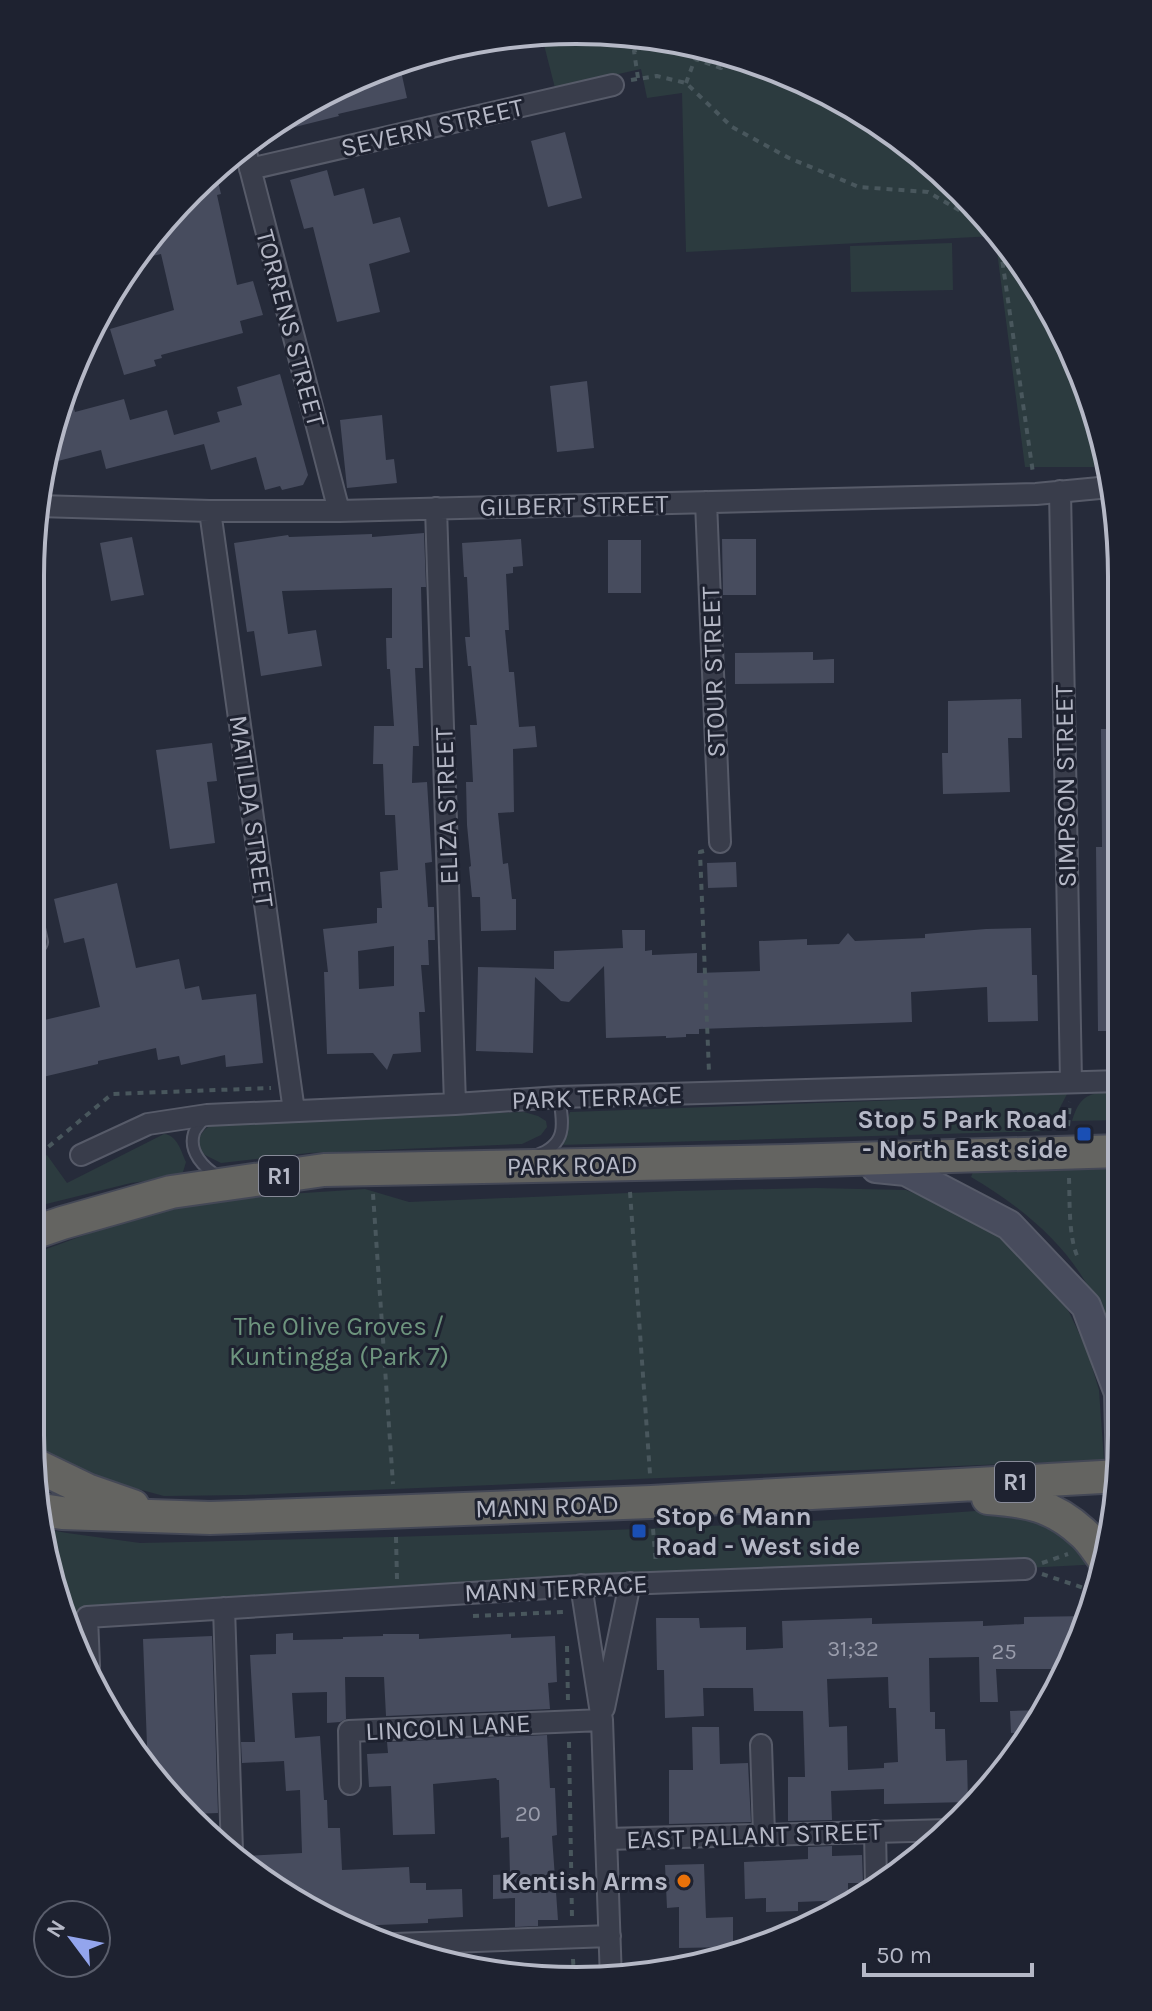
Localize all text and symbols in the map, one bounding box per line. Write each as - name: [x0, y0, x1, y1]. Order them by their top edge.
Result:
- street label: SEVERN STREET: [338, 91, 526, 164]
- street label: TORRENS STREET: [249, 226, 332, 430]
- street label: GILBERT STREET: [479, 488, 669, 523]
- street label: STOUR STREET: [695, 586, 732, 758]
- street label: SIMPSON STREET: [1048, 684, 1083, 888]
- street label: MATILDA STREET: [223, 713, 280, 909]
- street label: ELIZA STREET: [428, 727, 465, 885]
- street label: PARK TERRACE: [511, 1079, 683, 1116]
- place label: Stop 5 Park Road - North East side: [857, 1104, 1068, 1165]
- marker: Stop 5 Park Road - North East side: [1075, 1125, 1093, 1143]
- street label: PARK ROAD: [506, 1149, 638, 1182]
- road number: R1: [259, 1156, 299, 1196]
- park label: The Olive Groves / Kuntingga (Park 7): [229, 1311, 449, 1372]
- road number: R1: [995, 1462, 1035, 1502]
- street label: MANN ROAD: [475, 1489, 619, 1524]
- place label: Stop 6 Mann Road - West side: [655, 1501, 860, 1562]
- marker: Stop 6 Mann Road - West side: [630, 1522, 648, 1540]
- street label: MANN TERRACE: [464, 1568, 649, 1609]
- house number: 31;32: [827, 1636, 879, 1662]
- house number: 25: [991, 1639, 1017, 1665]
- street label: LINCOLN LANE: [365, 1708, 531, 1747]
- house number: 20: [515, 1801, 541, 1827]
- street label: EAST PALLANT STREET: [626, 1816, 882, 1855]
- place label: Kentish Arms: [501, 1866, 668, 1897]
- marker: Kentish Arms: [675, 1872, 693, 1890]
- north arrow: [32, 1899, 112, 1979]
- text: N: [41, 1915, 71, 1943]
- scale bar: [864, 1927, 1032, 1977]
- text: 50 m: [876, 1941, 932, 1969]

